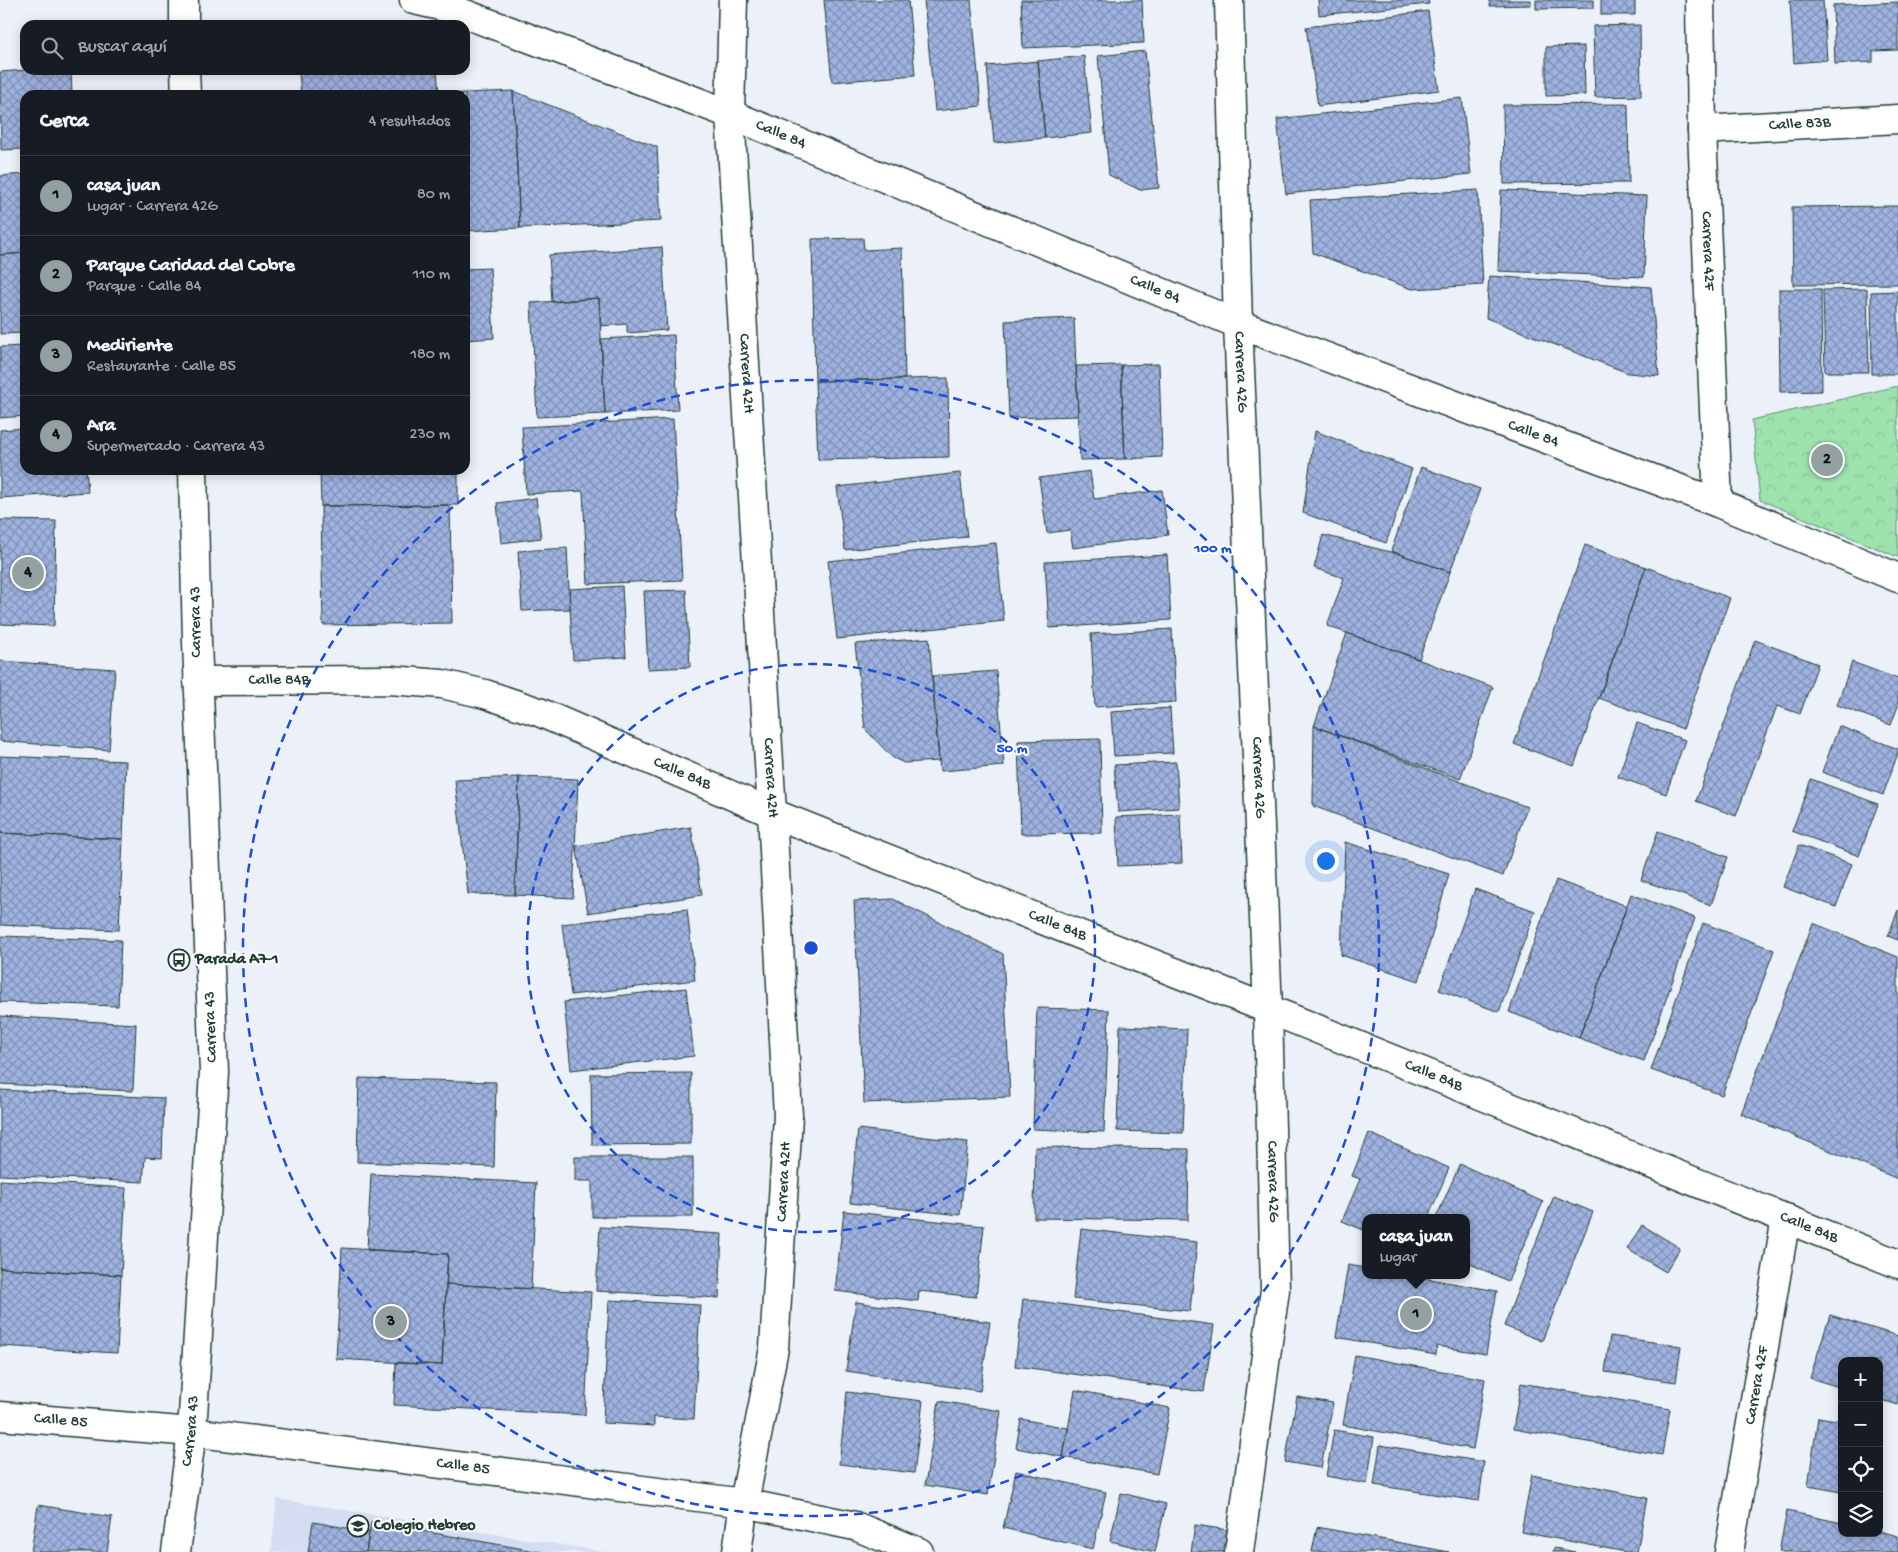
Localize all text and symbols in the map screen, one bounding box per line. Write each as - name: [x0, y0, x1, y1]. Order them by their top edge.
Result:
- search box: [20, 20, 470, 75]
- icon: search: [38, 34, 66, 62]
- text: Buscar aquí: [78, 36, 167, 59]
- text: Cerca: [40, 110, 88, 135]
- text: 4 resultados: [369, 113, 450, 132]
- street label: Calle 83B: [1768, 113, 1832, 136]
- street label: Calle 84: [752, 116, 809, 154]
- text: casa juan: [87, 175, 160, 198]
- text: 1: [53, 186, 59, 205]
- text: 80 m: [417, 186, 450, 205]
- text: Lugar · Carrera 42G: [87, 198, 218, 217]
- street label: Carrera 42F: [1696, 211, 1718, 292]
- text: Parque Caridad del Cobre: [87, 255, 295, 278]
- text: 2: [52, 266, 60, 285]
- text: 110 m: [413, 266, 450, 285]
- street label: Calle 84: [1127, 271, 1183, 309]
- text: Parque · Calle 84: [87, 278, 201, 297]
- street label: Carrera 42G: [1229, 331, 1251, 414]
- street label: Carrera 42H: [734, 333, 758, 415]
- text: Mediriente: [87, 335, 172, 358]
- text: 3: [52, 346, 60, 365]
- text: 180 m: [411, 346, 450, 365]
- text: Restaurante · Calle 85: [87, 358, 236, 377]
- text: Ara: [87, 415, 115, 438]
- street label: Calle 84: [1505, 416, 1562, 452]
- text: 4: [52, 426, 60, 445]
- text: 230 m: [410, 426, 450, 445]
- text: Supermercado · Carrera 43: [87, 438, 265, 457]
- pin: 2: [1811, 441, 1843, 479]
- text: 100 m: [1193, 540, 1232, 558]
- pin: 4: [12, 554, 44, 592]
- street label: Carrera 43: [187, 586, 207, 658]
- street label: Calle 84B: [248, 671, 310, 690]
- street label: Carrera 42H: [758, 737, 782, 819]
- street label: Carrera 42G: [1247, 737, 1269, 819]
- text: 50 m: [997, 740, 1028, 758]
- street label: Calle 84B: [650, 753, 715, 795]
- your location: [1313, 848, 1339, 874]
- street label: Calle 84B: [1025, 906, 1090, 946]
- centre of rings: [802, 939, 820, 957]
- bus stop icon: Parada A7-1: [167, 948, 191, 972]
- place label: Parada A7-1: [194, 951, 279, 970]
- street label: Carrera 43: [201, 991, 223, 1063]
- street label: Calle 84B: [1402, 1056, 1466, 1097]
- street label: Carrera 42G: [1262, 1140, 1283, 1223]
- street label: Carrera 42H: [773, 1141, 797, 1222]
- street label: Calle 84B: [1777, 1208, 1842, 1249]
- popup: [1362, 1214, 1470, 1279]
- text: casa juan: [1379, 1226, 1453, 1249]
- text: Lugar: [1379, 1249, 1416, 1268]
- pin: 1: [1400, 1295, 1432, 1333]
- pin: 3: [375, 1303, 407, 1341]
- street label: Carrera 42F: [1741, 1344, 1774, 1426]
- map controls: [1838, 1357, 1883, 1537]
- button: +: [1838, 1357, 1883, 1402]
- street label: Carrera 43: [178, 1395, 204, 1468]
- button: −: [1838, 1402, 1883, 1447]
- street label: Calle 85: [33, 1409, 88, 1433]
- button: locate: [1838, 1447, 1883, 1492]
- street label: Calle 85: [435, 1454, 491, 1480]
- button: layers: [1838, 1492, 1883, 1537]
- school or university icon: Colegio Hebreo: [346, 1514, 370, 1538]
- place label: Colegio Hebreo: [373, 1517, 476, 1536]

